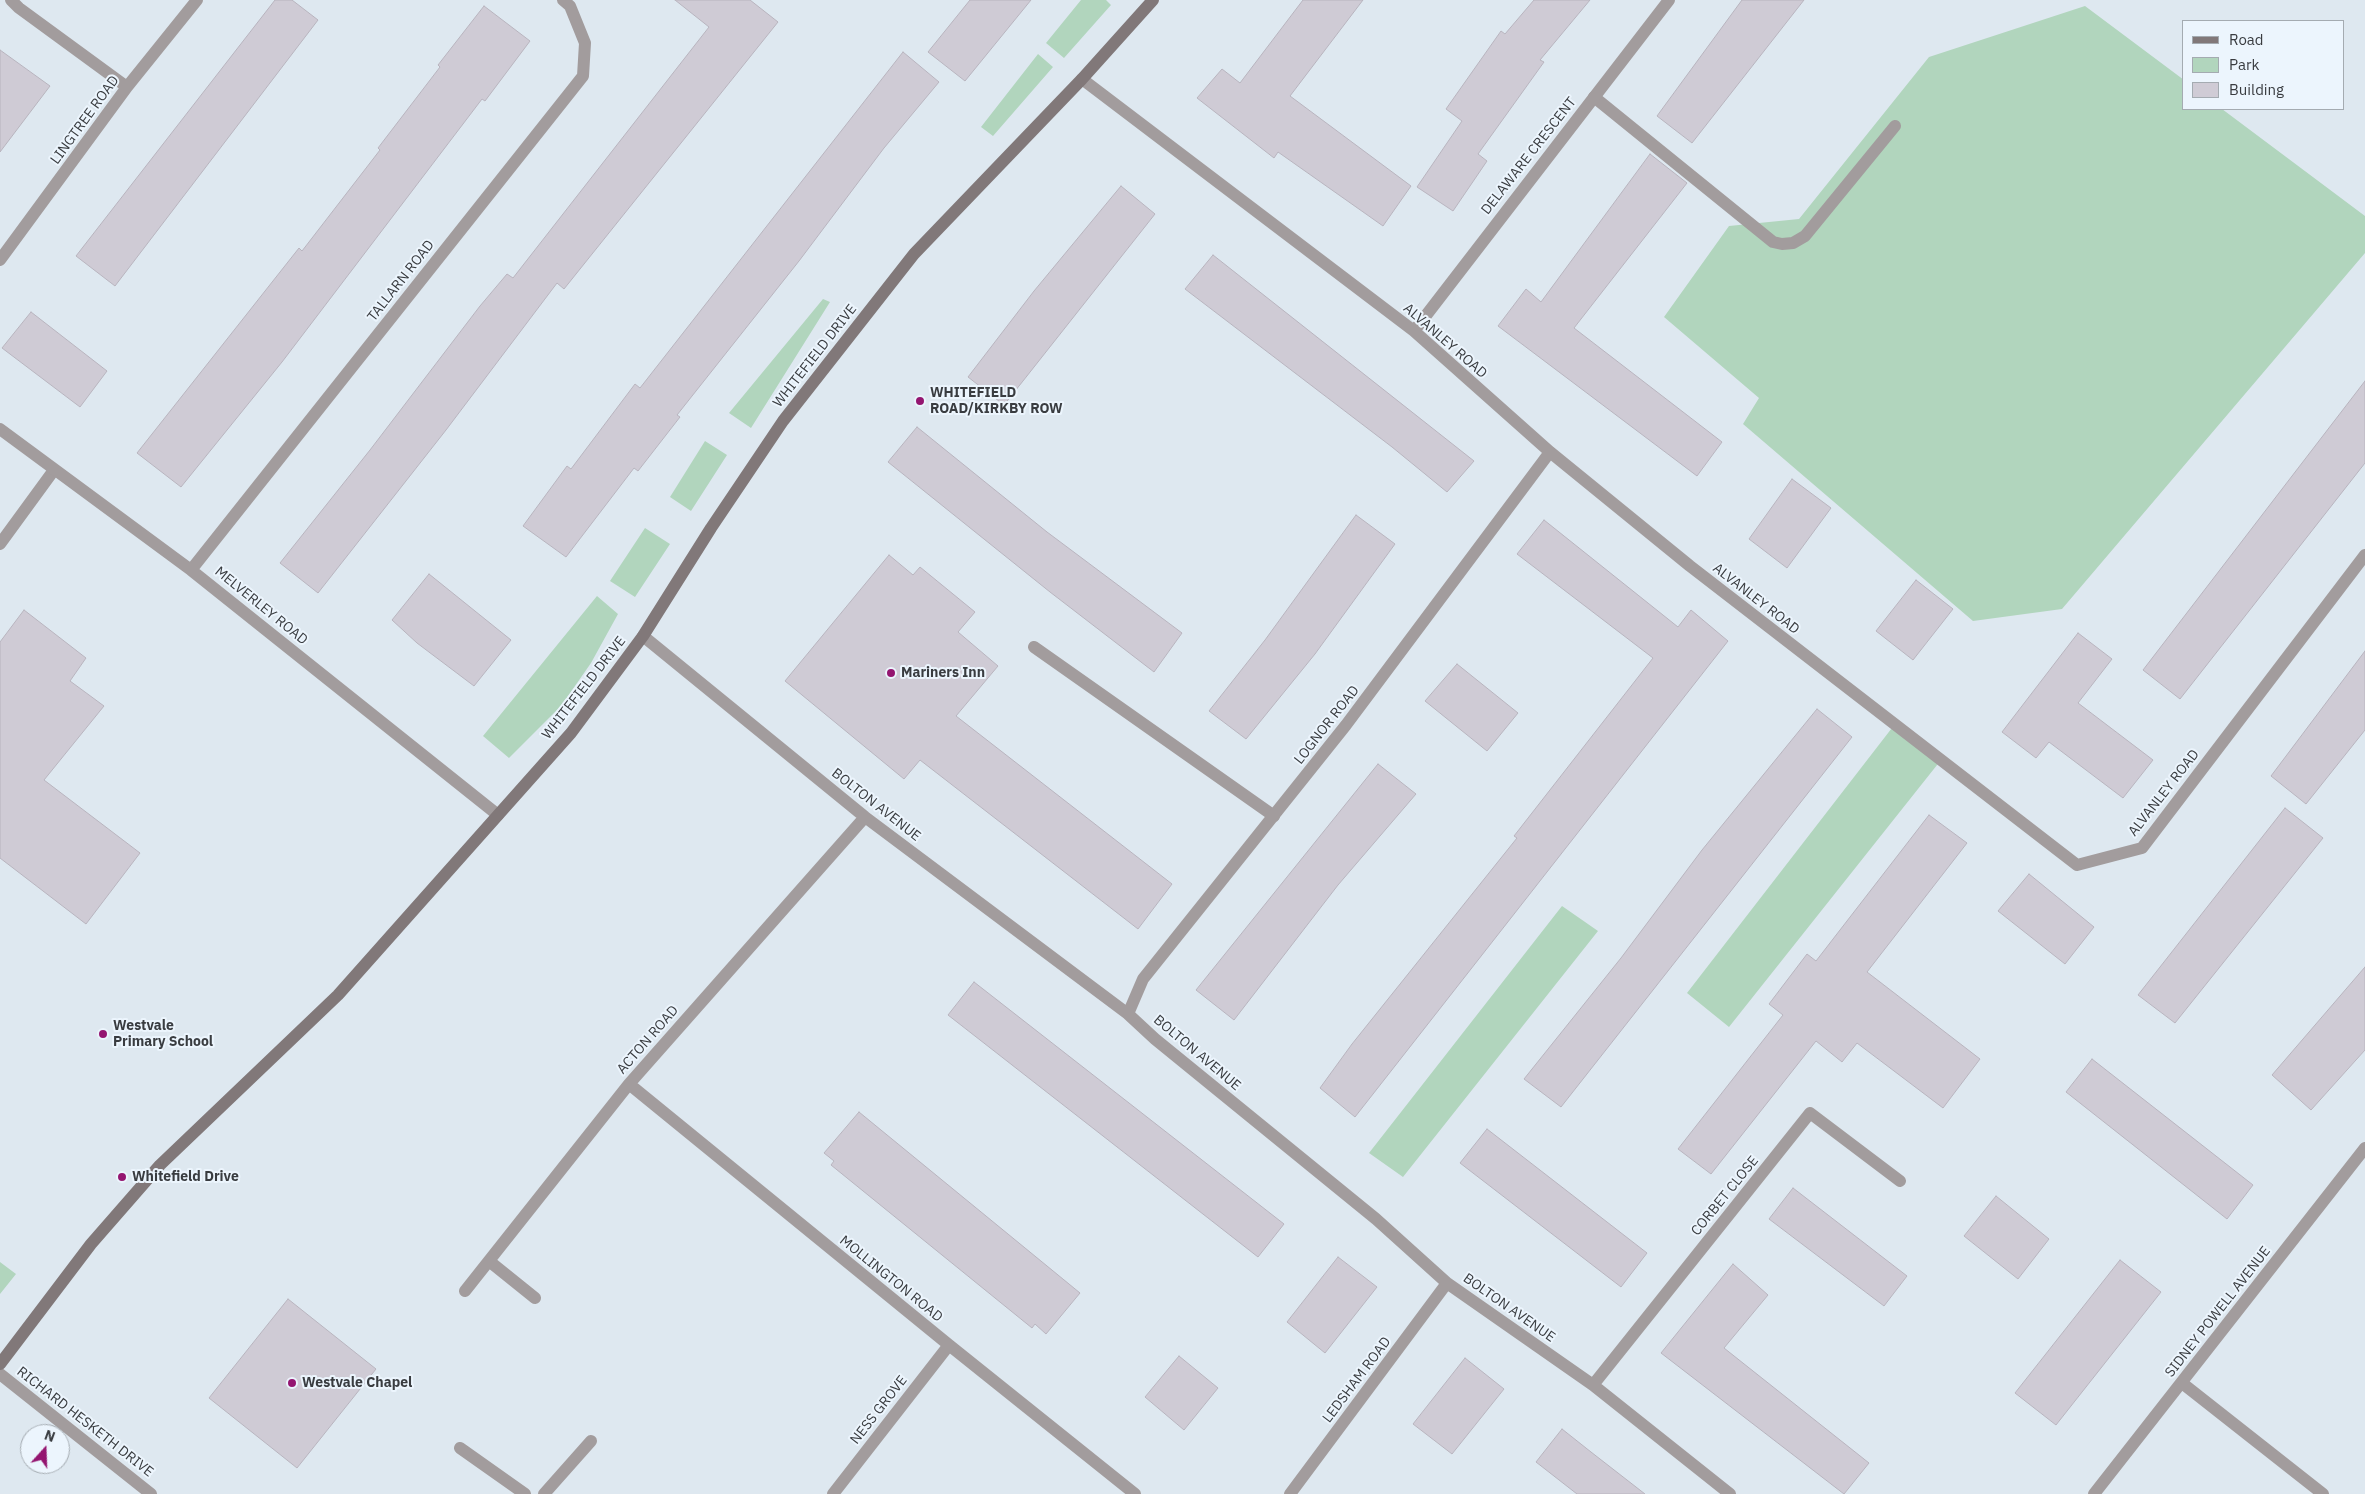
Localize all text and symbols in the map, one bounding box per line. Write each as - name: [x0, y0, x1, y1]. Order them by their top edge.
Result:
- legend: [2182, 20, 2345, 110]
- text: Road: [2229, 30, 2264, 49]
- text: Park: [2229, 55, 2259, 74]
- street label: LINGTREE ROAD: [47, 73, 123, 167]
- text: Building: [2229, 80, 2284, 99]
- street label: DELAWARE CRESCENT: [1478, 94, 1580, 218]
- street label: TALLARN ROAD: [364, 237, 438, 325]
- street label: ALVANLEY ROAD: [1400, 300, 1490, 382]
- street label: WHITEFIELD DRIVE: [770, 301, 860, 411]
- place label: WHITEFIELD ROAD/KIRKBY ROW: [930, 385, 1063, 418]
- marker: WHITEFIELD ROAD/KIRKBY ROW: [914, 395, 926, 407]
- street label: ALVANLEY ROAD: [1709, 560, 1803, 638]
- street label: MELVERLEY ROAD: [211, 563, 311, 649]
- street label: WHITEFIELD DRIVE: [539, 633, 629, 743]
- place label: Mariners Inn: [901, 665, 985, 681]
- marker: Mariners Inn: [885, 667, 897, 679]
- street label: LOGNOR ROAD: [1291, 682, 1363, 768]
- street label: ALVANLEY ROAD: [2125, 746, 2203, 840]
- street label: BOLTON AVENUE: [828, 765, 924, 845]
- street label: ACTON ROAD: [614, 1002, 682, 1078]
- street label: BOLTON AVENUE: [1150, 1012, 1244, 1094]
- place label: Westvale Primary School: [113, 1018, 213, 1050]
- marker: Westvale Primary School: [97, 1028, 109, 1040]
- street label: CORBET CLOSE: [1688, 1153, 1762, 1239]
- place label: Whitefield Drive: [132, 1169, 239, 1185]
- marker: Whitefield Drive: [116, 1171, 128, 1183]
- street label: MOLLINGTON ROAD: [836, 1232, 946, 1326]
- street label: SIDNEY POWELL AVENUE: [2162, 1243, 2274, 1381]
- street label: BOLTON AVENUE: [1460, 1270, 1558, 1346]
- street label: LEDSHAM ROAD: [1319, 1334, 1395, 1426]
- street label: RICHARD HESKETH DRIVE: [13, 1363, 157, 1481]
- street label: NESS GROVE: [847, 1372, 911, 1448]
- place label: Westvale Chapel: [302, 1375, 412, 1391]
- marker: Westvale Chapel: [286, 1377, 298, 1389]
- north arrow: [20, 1424, 70, 1474]
- text: N: [42, 1426, 58, 1446]

